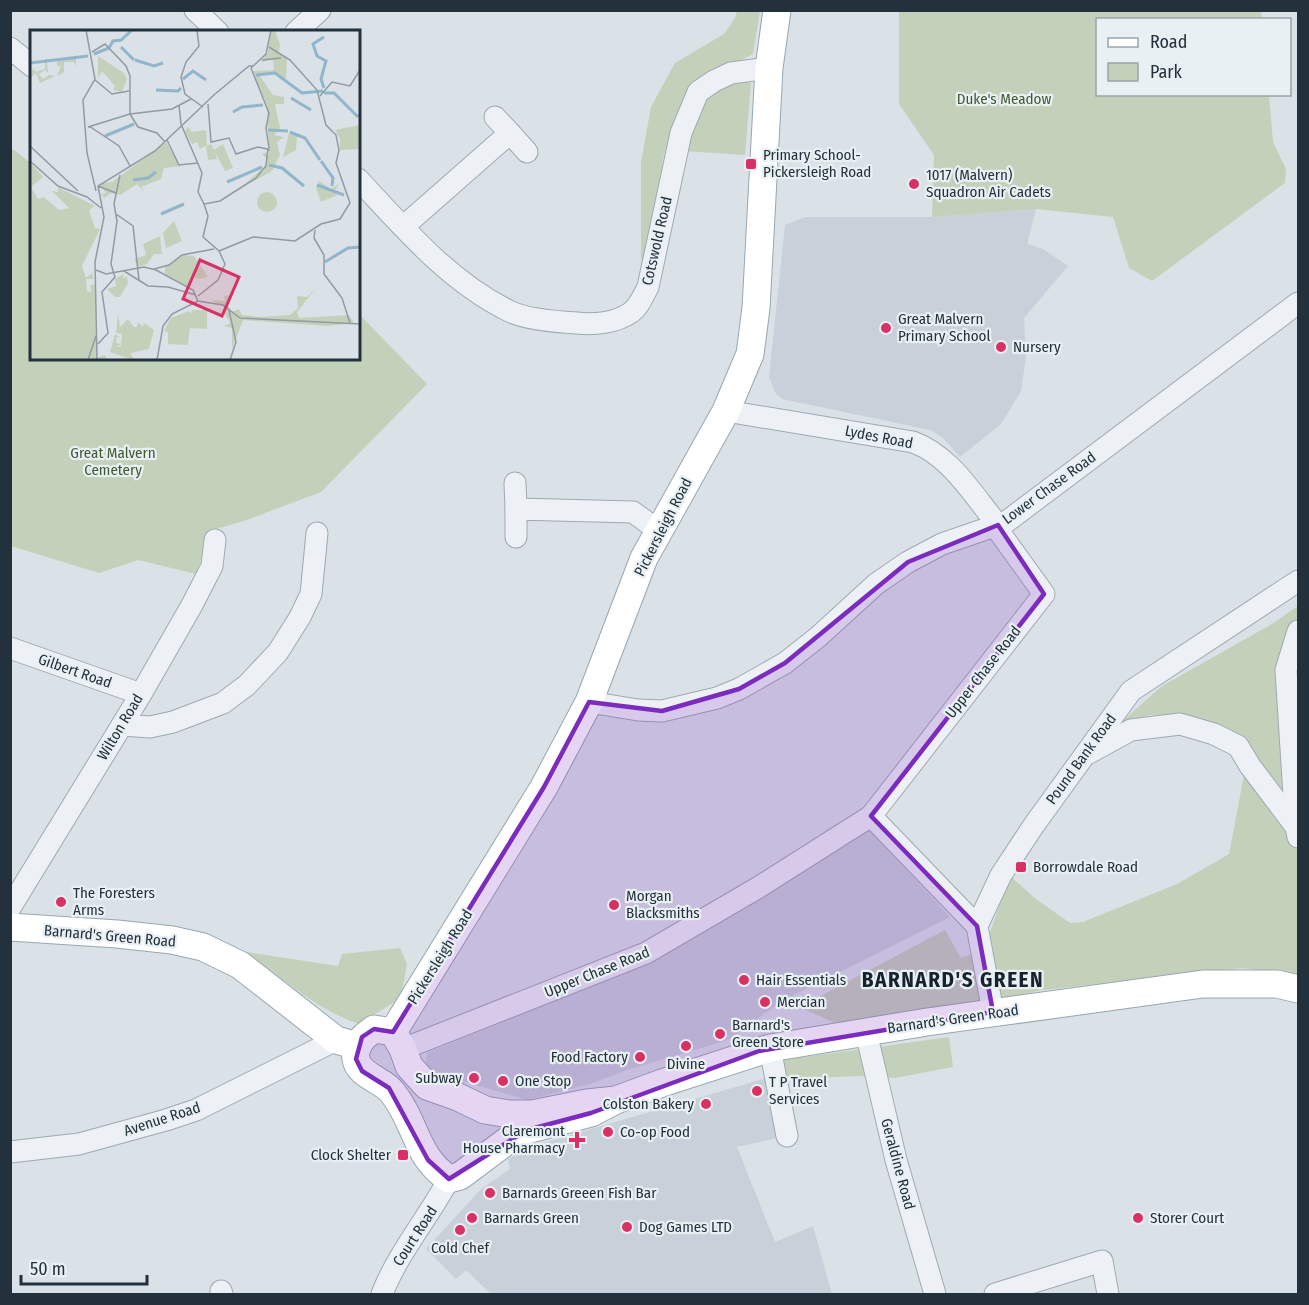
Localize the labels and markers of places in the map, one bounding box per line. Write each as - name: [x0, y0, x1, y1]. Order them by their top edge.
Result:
- place label: Primary School- Pickersleigh Road: [763, 146, 871, 181]
- marker: Primary School- Pickersleigh Road: [744, 157, 758, 171]
- place label: 1017 (Malvern) Squadron Air Cadets: [926, 166, 1051, 201]
- marker: 1017 (Malvern) Squadron Air Cadets: [907, 177, 921, 191]
- place label: Great Malvern Primary School: [898, 310, 990, 345]
- marker: Great Malvern Primary School: [879, 321, 893, 335]
- place label: Nursery: [1013, 338, 1061, 356]
- marker: Nursery: [994, 340, 1008, 354]
- place label: Borrowdale Road: [1033, 858, 1138, 876]
- marker: Borrowdale Road: [1014, 860, 1028, 874]
- place label: The Foresters Arms: [73, 884, 155, 919]
- place label: Morgan Blacksmiths: [626, 887, 700, 922]
- marker: The Foresters Arms: [54, 895, 68, 909]
- marker: Morgan Blacksmiths: [607, 898, 621, 912]
- place label: Hair Essentials: [756, 971, 846, 989]
- marker: Hair Essentials: [737, 973, 751, 987]
- place label: Mercian: [777, 993, 825, 1011]
- marker: Mercian: [758, 995, 772, 1009]
- place label: Barnard's Green Store: [732, 1016, 804, 1051]
- marker: Barnard's Green Store: [713, 1027, 727, 1041]
- marker: Divine: [679, 1039, 693, 1053]
- place label: Food Factory: [551, 1048, 628, 1066]
- marker: Food Factory: [633, 1050, 647, 1064]
- place label: Divine: [667, 1055, 705, 1073]
- place label: Subway: [415, 1069, 462, 1087]
- marker: Subway: [467, 1071, 481, 1085]
- place label: One Stop: [515, 1072, 571, 1090]
- place label: T P Travel Services: [769, 1073, 827, 1108]
- marker: One Stop: [496, 1074, 510, 1088]
- marker: T P Travel Services: [750, 1084, 764, 1098]
- place label: Colston Bakery: [603, 1095, 694, 1113]
- marker: Colston Bakery: [699, 1097, 713, 1111]
- place label: Claremont House Pharmacy: [463, 1122, 565, 1157]
- place label: Co-op Food: [620, 1123, 690, 1141]
- marker: Co-op Food: [601, 1125, 615, 1139]
- marker: Claremont House Pharmacy: [570, 1133, 584, 1147]
- place label: Clock Shelter: [311, 1146, 392, 1164]
- marker: Clock Shelter: [396, 1148, 410, 1162]
- place label: Barnards Greeen Fish Bar: [502, 1184, 657, 1202]
- marker: Barnards Greeen Fish Bar: [483, 1186, 497, 1200]
- place label: Barnards Green: [484, 1209, 579, 1227]
- place label: Storer Court: [1150, 1209, 1224, 1227]
- marker: Barnards Green: [465, 1211, 479, 1225]
- marker: Storer Court: [1131, 1211, 1145, 1225]
- place label: Dog Games LTD: [639, 1218, 732, 1236]
- marker: Dog Games LTD: [620, 1220, 634, 1234]
- marker: Cold Chef: [453, 1223, 467, 1237]
- place label: Cold Chef: [431, 1239, 490, 1257]

